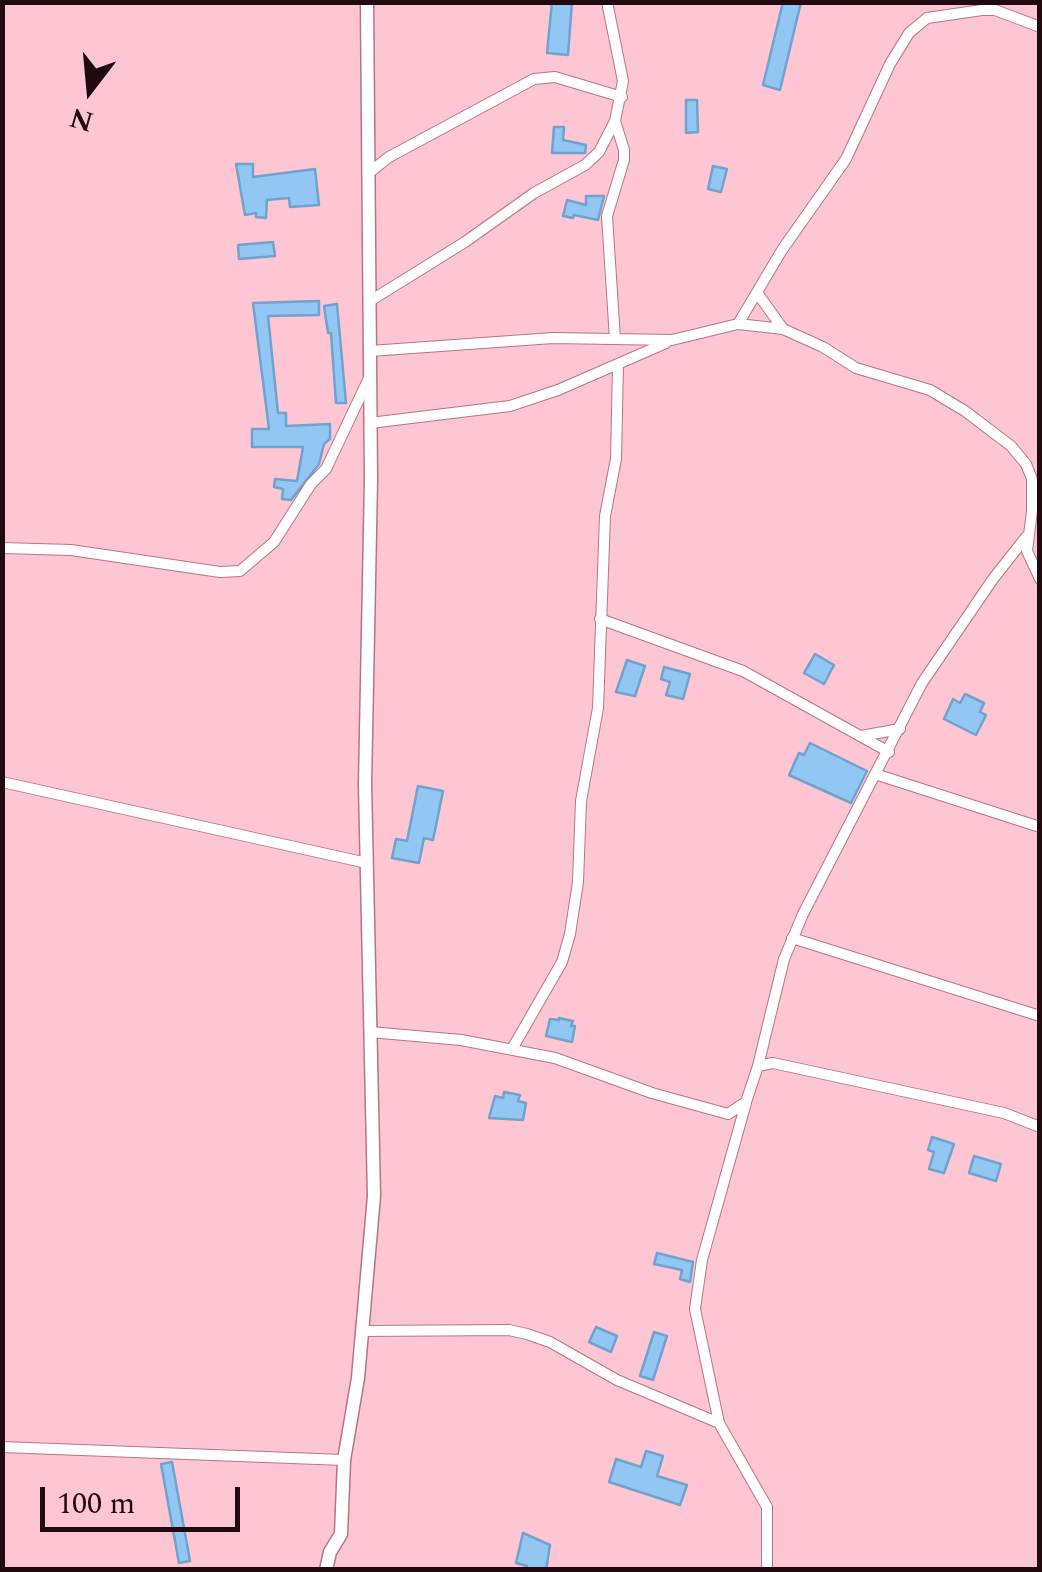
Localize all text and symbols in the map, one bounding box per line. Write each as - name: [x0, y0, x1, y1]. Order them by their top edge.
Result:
- north arrow: [40, 40, 140, 140]
- text: N: [65, 96, 99, 143]
- scale bar: [45, 1467, 245, 1529]
- text: 100 m: [57, 1481, 135, 1527]

